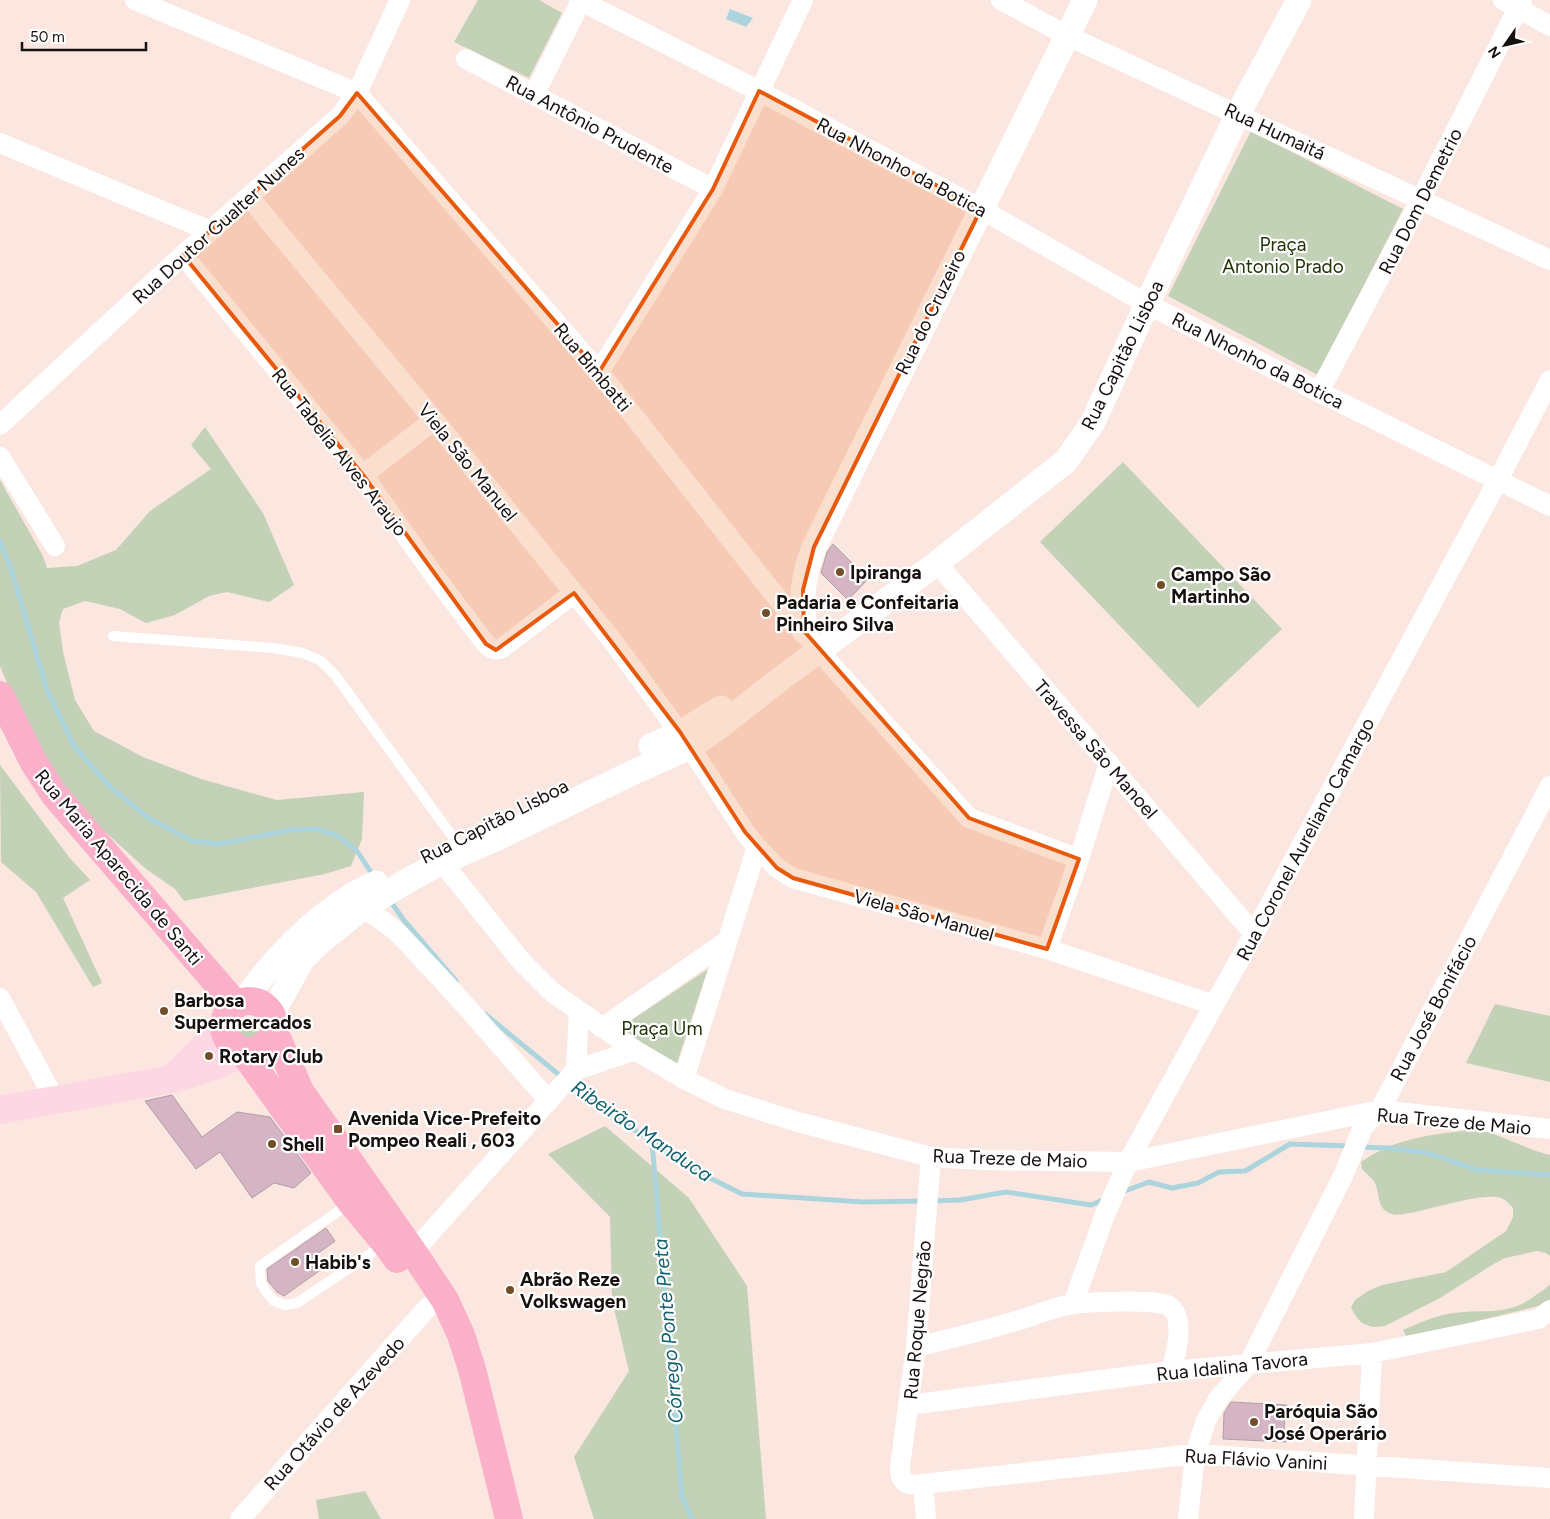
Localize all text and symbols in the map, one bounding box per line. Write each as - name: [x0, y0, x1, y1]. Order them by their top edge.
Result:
- scale bar: [22, 20, 146, 52]
- north arrow: [1480, 20, 1530, 70]
- text: 50 m: [30, 28, 65, 46]
- text: N: [1485, 43, 1505, 61]
- street label: Rua Antônio Prudente: [502, 70, 678, 178]
- street label: Rua Humaitá: [1221, 98, 1329, 165]
- street label: Rua Nhonho da Botica: [813, 113, 991, 222]
- street label: Rua Dom Demetrio: [1374, 124, 1467, 278]
- street label: Rua Doutor Gualter Nunes: [128, 142, 309, 309]
- park label: Praça Antonio Prado: [1222, 233, 1344, 278]
- street label: Rua do Cruzeiro: [890, 246, 971, 378]
- street label: Rua Capitão Lisboa: [1076, 277, 1169, 434]
- street label: Rua Nhonho da Botica: [1168, 307, 1348, 414]
- street label: Rua Bimbatti: [549, 318, 636, 416]
- street label: Rua Tabelia Alves Araujo: [267, 364, 412, 541]
- street label: Viela São Manuel: [413, 399, 522, 526]
- place label: Ipiranga: [850, 561, 922, 584]
- place label: Campo São Martinho: [1171, 563, 1271, 608]
- marker: Ipiranga: [834, 566, 846, 578]
- marker: Campo São Martinho: [1155, 579, 1167, 591]
- place label: Padaria e Confeitaria Pinheiro Silva: [776, 591, 959, 636]
- marker: Padaria e Confeitaria Pinheiro Silva: [760, 607, 772, 619]
- street label: Travessa São Manoel: [1029, 675, 1162, 824]
- street label: Rua Coronel Aureliano Camargo: [1232, 714, 1379, 965]
- street label: Rua Maria Aparecida de Santi: [30, 765, 207, 970]
- street label: Rua Capitão Lisboa: [416, 774, 572, 869]
- street label: Viela São Manuel: [851, 884, 997, 947]
- street label: Rua José Bonifácio: [1385, 931, 1482, 1085]
- place label: Barbosa Supermercados: [174, 989, 312, 1034]
- marker: Barbosa Supermercados: [158, 1005, 170, 1017]
- park label: Praça Um: [621, 1017, 703, 1040]
- place label: Rotary Club: [219, 1045, 323, 1068]
- marker: Rotary Club: [203, 1050, 215, 1062]
- water label: Ribeirão Manduca: [567, 1075, 717, 1187]
- street label: Rua Treze de Maio: [1376, 1103, 1532, 1140]
- place label: Avenida Vice-Prefeito Pompeo Reali , 603: [348, 1107, 541, 1152]
- marker: Avenida Vice-Prefeito Pompeo Reali , 603: [332, 1123, 344, 1135]
- place label: Shell: [282, 1133, 324, 1156]
- marker: Shell: [266, 1138, 278, 1150]
- street label: Rua Treze de Maio: [932, 1144, 1088, 1173]
- water label: Córrego Ponte Preta: [648, 1237, 688, 1424]
- street label: Rua Roque Negrão: [899, 1239, 936, 1401]
- place label: Habib's: [305, 1251, 371, 1274]
- marker: Habib's: [289, 1256, 301, 1268]
- place label: Abrão Reze Volkswagen: [520, 1268, 626, 1313]
- marker: Abrão Reze Volkswagen: [504, 1284, 516, 1296]
- street label: Rua Otávio de Azevedo: [259, 1332, 409, 1495]
- street label: Rua Idalina Tavora: [1155, 1347, 1309, 1386]
- place label: Paróquia São José Operário: [1264, 1400, 1387, 1445]
- marker: Paróquia São José Operário: [1248, 1416, 1260, 1428]
- street label: Rua Flávio Vanini: [1184, 1444, 1328, 1475]

